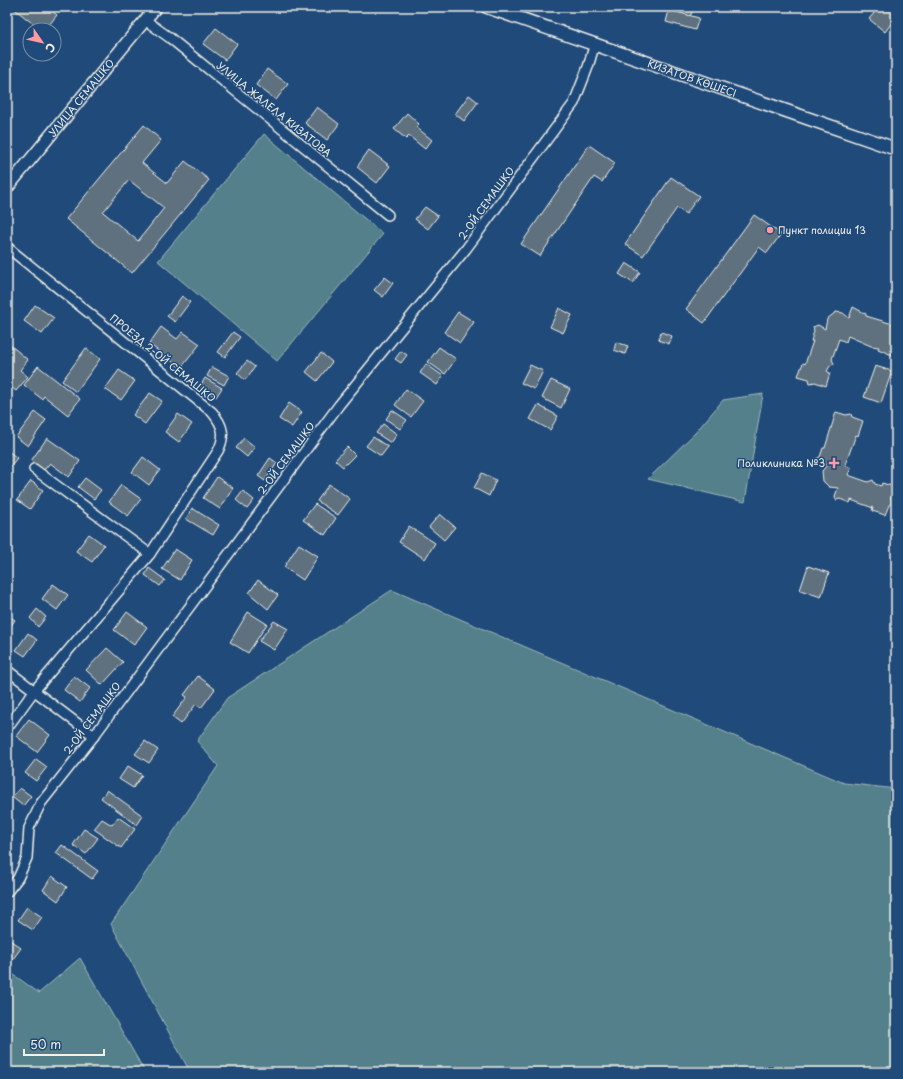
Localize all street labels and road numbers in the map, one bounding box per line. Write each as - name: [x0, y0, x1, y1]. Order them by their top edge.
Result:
- street label: УЛИЦА СЕМАШКО: [45, 55, 117, 139]
- street label: КИЗАТОВ КӨШЕСІ: [646, 55, 739, 100]
- street label: УЛИЦА ЖАЛЕЛА КИЗАТОВА: [214, 58, 335, 160]
- street label: 2-ОЙ СЕМАШКО: [454, 163, 517, 242]
- street label: ПРОЕЗД 2-ОЙ СЕМАШКО: [107, 310, 219, 405]
- street label: 2-ОЙ СЕМАШКО: [253, 418, 318, 497]
- street label: 2-ОЙ СЕМАШКО: [59, 678, 124, 757]

